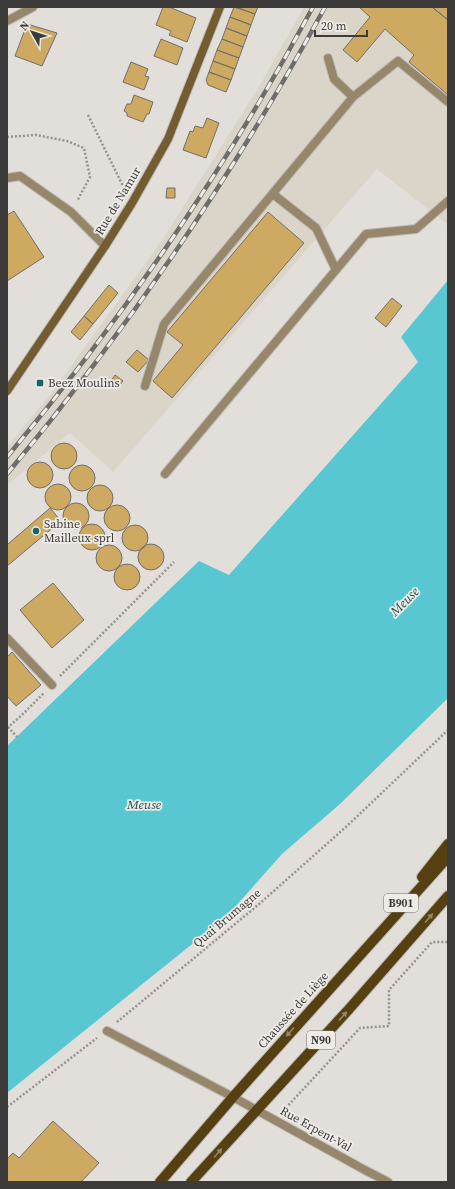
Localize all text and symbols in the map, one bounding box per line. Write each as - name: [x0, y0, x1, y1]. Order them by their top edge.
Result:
- north arrow: [12, 12, 52, 52]
- scale bar: [315, 12, 367, 38]
- text: N: [16, 18, 33, 34]
- text: 20 m: [321, 18, 347, 34]
- street label: Rue de Namur: [91, 164, 145, 238]
- place label: Beez Moulins: [48, 375, 120, 391]
- marker: Beez Moulins: [35, 378, 45, 388]
- place label: Sabine Mailleux sprl: [44, 516, 115, 546]
- marker: Sabine Mailleux sprl: [31, 526, 41, 536]
- water label: Meuse: [386, 583, 423, 620]
- water label: Meuse: [126, 796, 162, 813]
- street label: Quai Brumagne: [190, 885, 264, 951]
- road number: B901: [384, 894, 418, 912]
- one-way arrow: [424, 914, 433, 923]
- street label: Chaussée de Liège: [254, 968, 332, 1052]
- one-way arrow: [339, 1011, 348, 1021]
- one-way arrow: [286, 1027, 295, 1038]
- road number: N90: [307, 1031, 335, 1049]
- street label: Rue Erpent-Val: [277, 1103, 355, 1156]
- one-way arrow: [213, 1148, 222, 1158]

